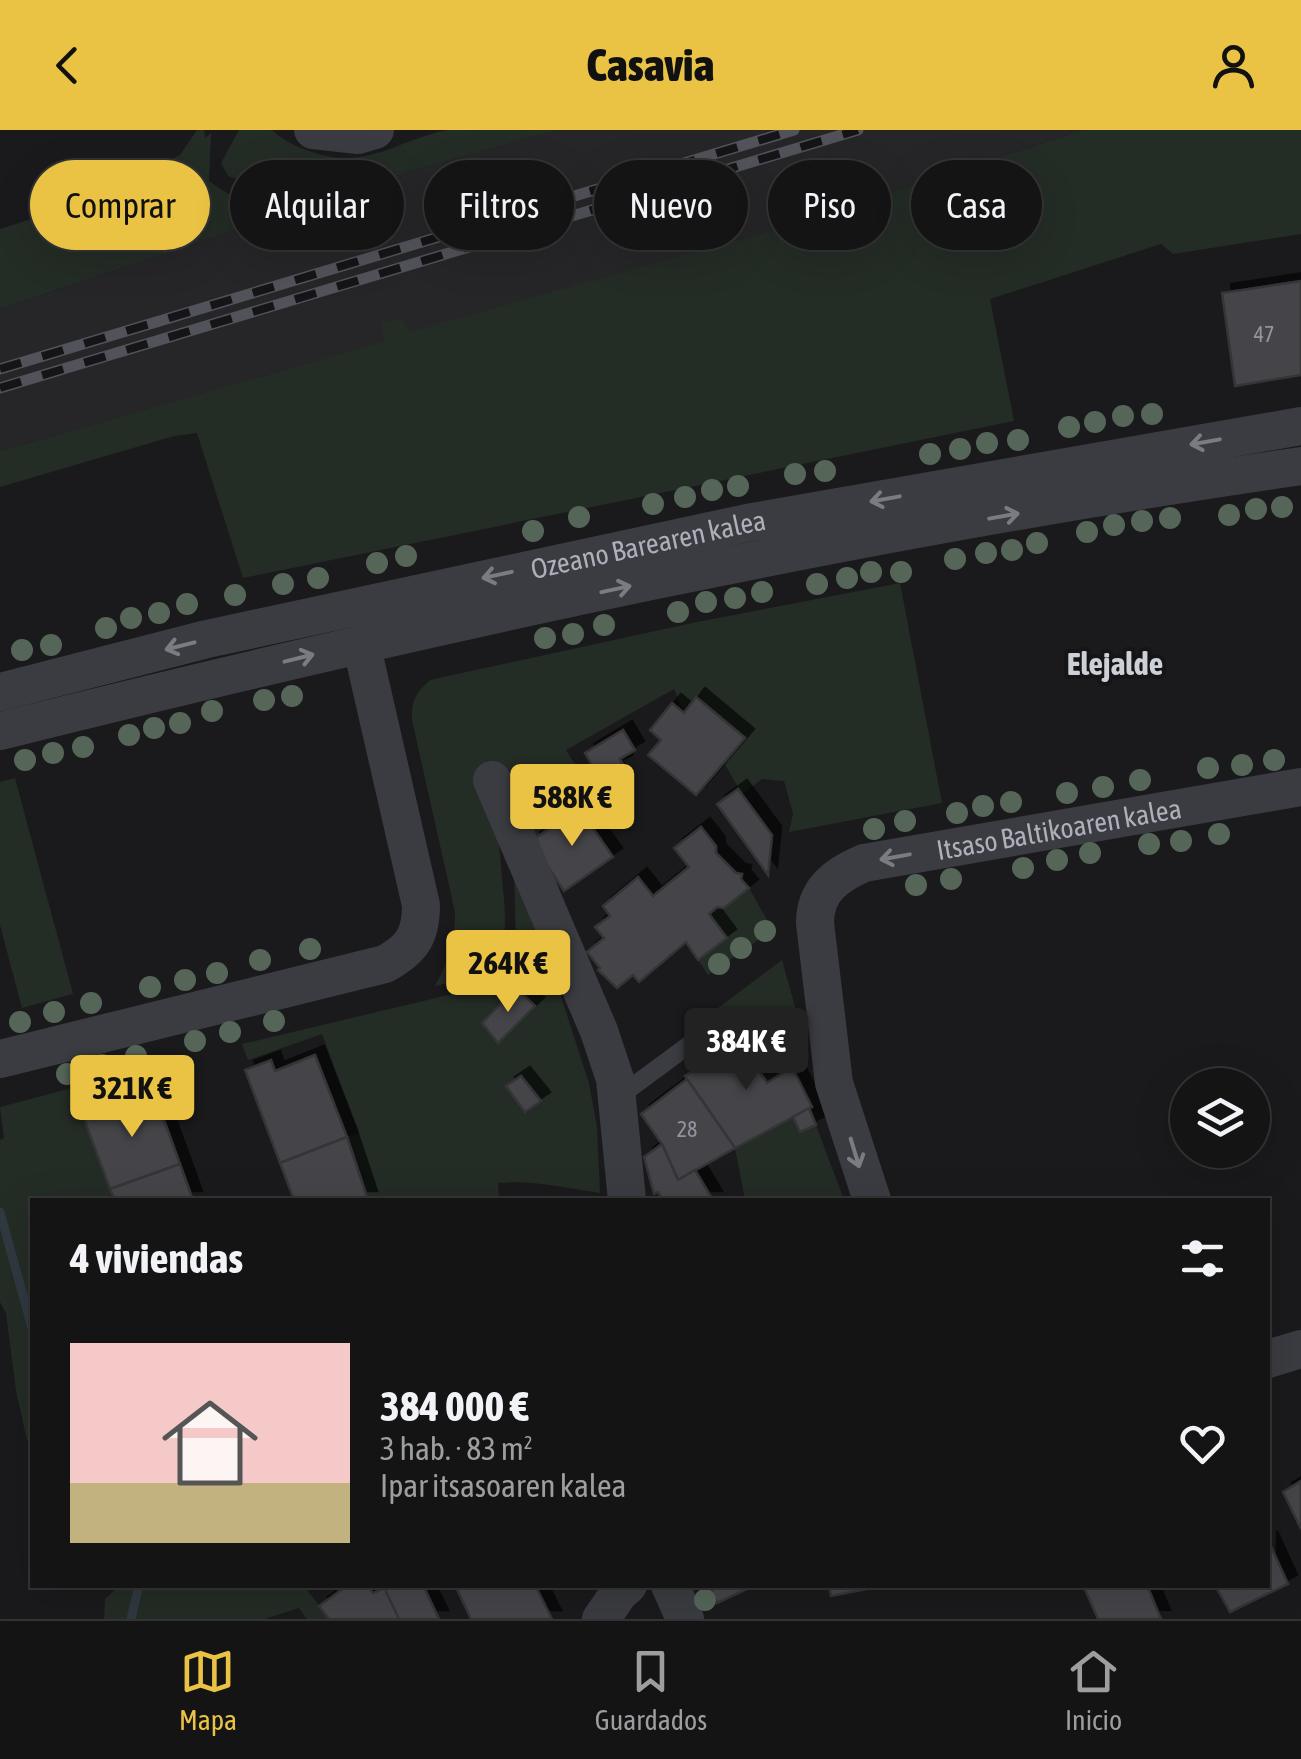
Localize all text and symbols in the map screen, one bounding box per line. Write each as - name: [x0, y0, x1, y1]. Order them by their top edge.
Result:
- icon: back: [40, 38, 95, 93]
- icon: person: [1206, 38, 1261, 93]
- text: Casavia: [587, 39, 714, 91]
- chip: Comprar: [30, 160, 210, 250]
- chip: Alquilar: [230, 160, 404, 250]
- chip: Filtros: [424, 160, 574, 250]
- chip: Nuevo: [594, 160, 748, 250]
- chip: Piso: [768, 160, 891, 250]
- chip: Casa: [911, 160, 1042, 250]
- house number: 47: [1254, 321, 1274, 347]
- one-way arrow: [1189, 434, 1222, 452]
- one-way arrow: [869, 490, 902, 509]
- street label: Ozeano Barearen kalea: [528, 504, 768, 585]
- one-way arrow: [987, 506, 1020, 525]
- one-way arrow: [482, 567, 514, 586]
- one-way arrow: [599, 579, 631, 597]
- one-way arrow: [165, 638, 196, 657]
- district label: Elejalde: [1067, 645, 1163, 682]
- one-way arrow: [282, 648, 314, 666]
- pin: 588K €: [491, 764, 653, 849]
- text: 588K €: [532, 778, 612, 815]
- street label: Itsaso Baltikoaren kalea: [934, 792, 1184, 866]
- one-way arrow: [879, 849, 911, 868]
- pin: 264K €: [427, 930, 589, 1015]
- text: 264K €: [468, 944, 548, 981]
- pin: 384K €: [665, 1008, 827, 1093]
- text: 384K €: [706, 1022, 786, 1059]
- pin: 321K €: [51, 1055, 213, 1140]
- map controls: [1170, 1068, 1270, 1168]
- button: layers: [1170, 1068, 1270, 1168]
- text: 321K €: [92, 1069, 172, 1106]
- house number: 28: [677, 1116, 697, 1142]
- one-way arrow: [847, 1137, 865, 1168]
- icon: filters: [1175, 1231, 1230, 1286]
- text: 4 viviendas: [70, 1234, 243, 1282]
- text: 384 000 €: [380, 1382, 529, 1430]
- icon: home: [150, 1383, 270, 1503]
- icon: heart: [1175, 1416, 1230, 1471]
- text: 3 hab. · 83 m²: [380, 1430, 533, 1467]
- text: Ipar itsasoaren kalea: [380, 1467, 626, 1504]
- tab: Mapa: [179, 1644, 237, 1736]
- tab: Guardados: [595, 1644, 707, 1736]
- tab: Inicio: [1065, 1644, 1122, 1736]

